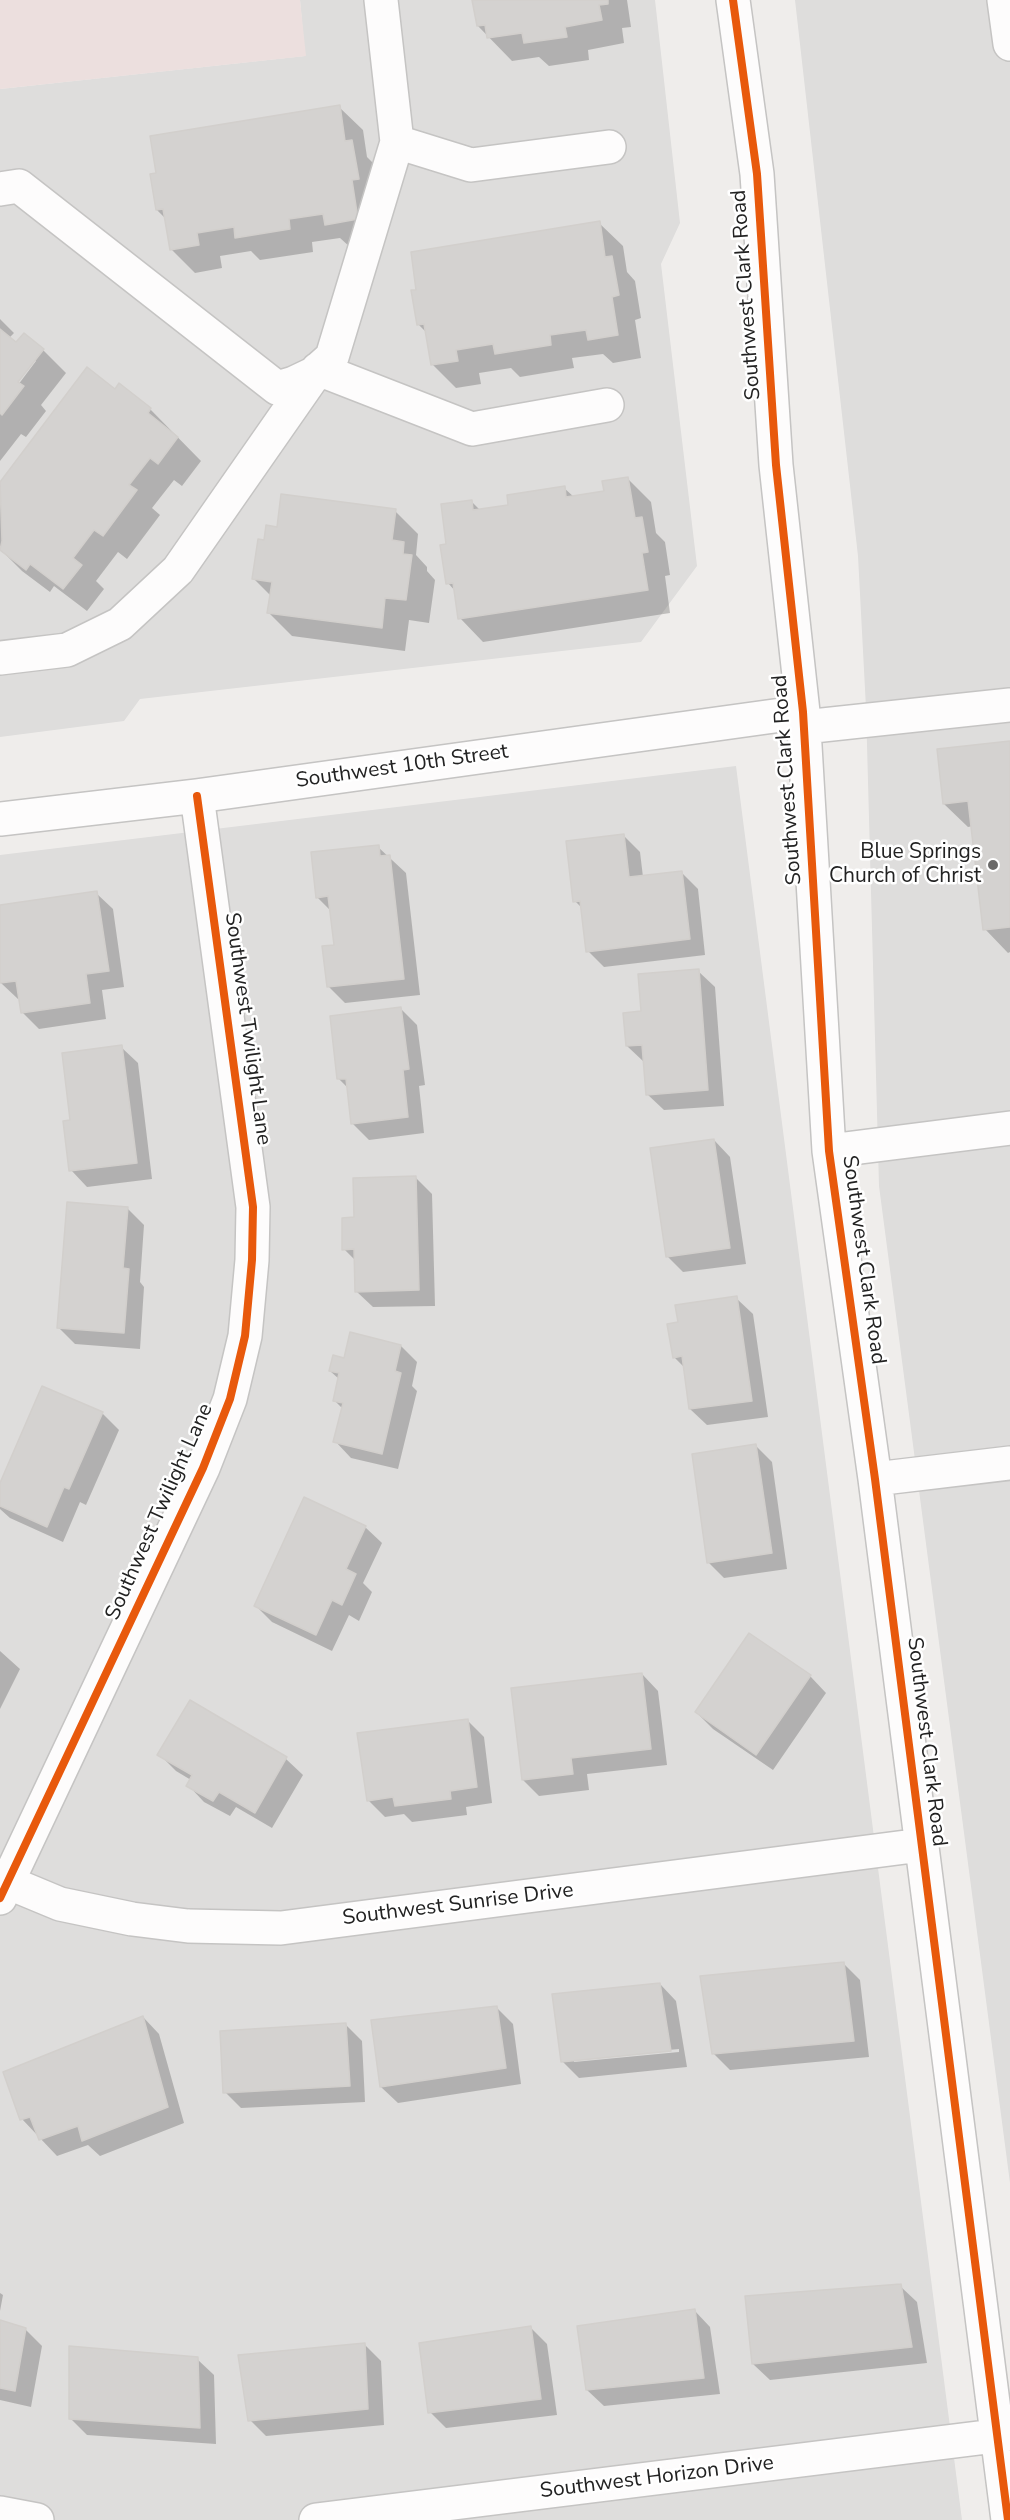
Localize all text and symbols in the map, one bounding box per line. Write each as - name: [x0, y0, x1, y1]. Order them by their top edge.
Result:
- street label: Southwest Clark Road: [727, 189, 767, 401]
- street label: Southwest Clark Road: [768, 674, 808, 886]
- street label: Southwest 10th Street: [294, 740, 510, 794]
- place label: Blue Springs Church of Christ: [829, 840, 981, 890]
- marker: Blue Springs Church of Christ: [986, 858, 1000, 872]
- street label: Southwest Twilight Lane: [218, 911, 276, 1147]
- street label: Southwest Clark Road: [836, 1154, 890, 1366]
- street label: Southwest Twilight Lane: [101, 1400, 219, 1624]
- street label: Southwest Clark Road: [901, 1636, 951, 1848]
- street label: Southwest Sunrise Drive: [341, 1878, 575, 1932]
- street label: Southwest Horizon Drive: [539, 2451, 775, 2505]

